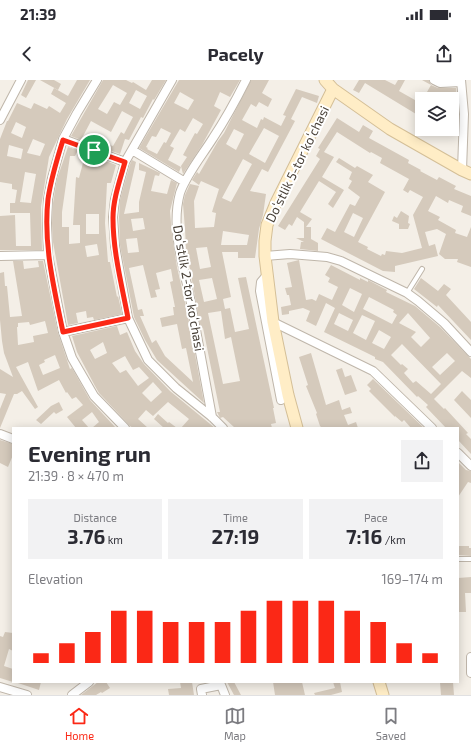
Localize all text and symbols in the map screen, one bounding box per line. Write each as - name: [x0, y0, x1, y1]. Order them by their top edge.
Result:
- text: 21:39: [20, 5, 56, 23]
- icon: back: [16, 43, 38, 65]
- text: Pacely: [207, 43, 264, 65]
- icon: share: [433, 43, 455, 65]
- map controls: [415, 92, 459, 136]
- button: layers: [415, 92, 459, 136]
- street label: Doʻstlik 5-tor koʻchasi: [262, 103, 332, 225]
- pin: [77, 133, 111, 167]
- icon: arrive: [83, 139, 105, 161]
- street label: Doʻstlik 2-tor koʻchasi: [170, 224, 208, 352]
- text: Evening run: [28, 440, 151, 466]
- button: share: [401, 440, 443, 482]
- text: 21:39 · 8 × 470 m: [28, 468, 124, 484]
- text: Distance: [73, 511, 117, 524]
- text: Time: [223, 511, 248, 524]
- text: Pace: [364, 511, 388, 524]
- text: 3.76: [67, 524, 105, 548]
- text: 27:19: [212, 524, 259, 548]
- text: 7:16: [346, 524, 382, 548]
- text: km: [105, 533, 123, 546]
- text: /km: [382, 533, 406, 546]
- text: Elevation: [28, 571, 83, 587]
- text: 169–174 m: [382, 571, 443, 587]
- tab: Home: [65, 705, 94, 742]
- tab: Map: [224, 705, 246, 742]
- tab: Saved: [376, 705, 406, 742]

